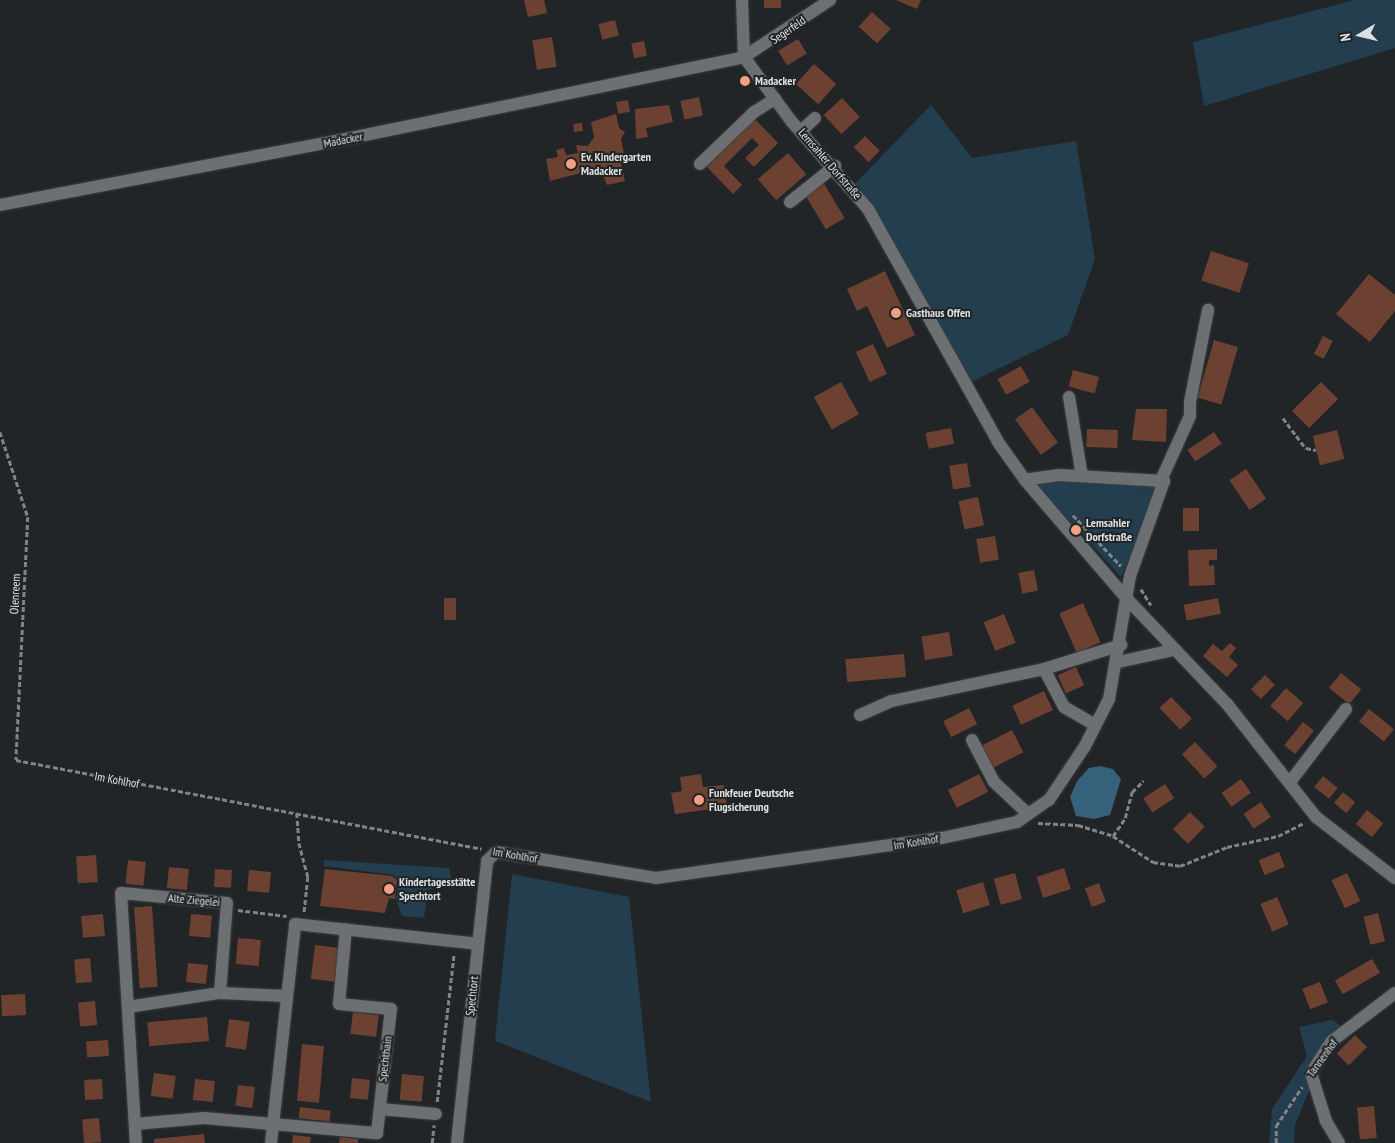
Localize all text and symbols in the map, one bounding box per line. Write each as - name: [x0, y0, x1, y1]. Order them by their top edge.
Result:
- north arrow: [1335, 10, 1385, 60]
- street label: Segerfeld: [768, 13, 808, 47]
- text: N: [1336, 32, 1355, 42]
- place label: Madacker: [755, 74, 796, 88]
- marker: Madacker: [739, 75, 751, 87]
- street label: Lemsahler Dorfstraße: [795, 126, 865, 202]
- street label: Madacker: [322, 129, 364, 151]
- place label: Ev. Kindergarten Madacker: [581, 150, 652, 178]
- marker: Ev. Kindergarten Madacker: [565, 158, 577, 170]
- place label: Gasthaus Offen: [906, 306, 971, 320]
- marker: Gasthaus Offen: [890, 307, 902, 319]
- place label: Lemsahler Dorfstraße: [1086, 516, 1132, 544]
- marker: Lemsahler Dorfstraße: [1070, 524, 1082, 536]
- street label: Olenreem: [7, 573, 23, 615]
- street label: Im Kohlhof: [93, 769, 141, 791]
- place label: Funkfeuer Deutsche Flugsicherung: [709, 786, 794, 814]
- marker: Funkfeuer Deutsche Flugsicherung: [693, 794, 705, 806]
- street label: Im Kohlhof: [893, 831, 939, 853]
- street label: Im Kohlhof: [491, 844, 539, 866]
- place label: Kindertagesstätte Spechtort: [399, 875, 475, 903]
- marker: Kindertagesstätte Spechtort: [383, 883, 395, 895]
- street label: Alte Ziegelei: [167, 891, 221, 909]
- street label: Spechtort: [463, 975, 481, 1017]
- street label: Spechthain: [375, 1035, 395, 1083]
- street label: Tannenhof: [1303, 1036, 1341, 1080]

